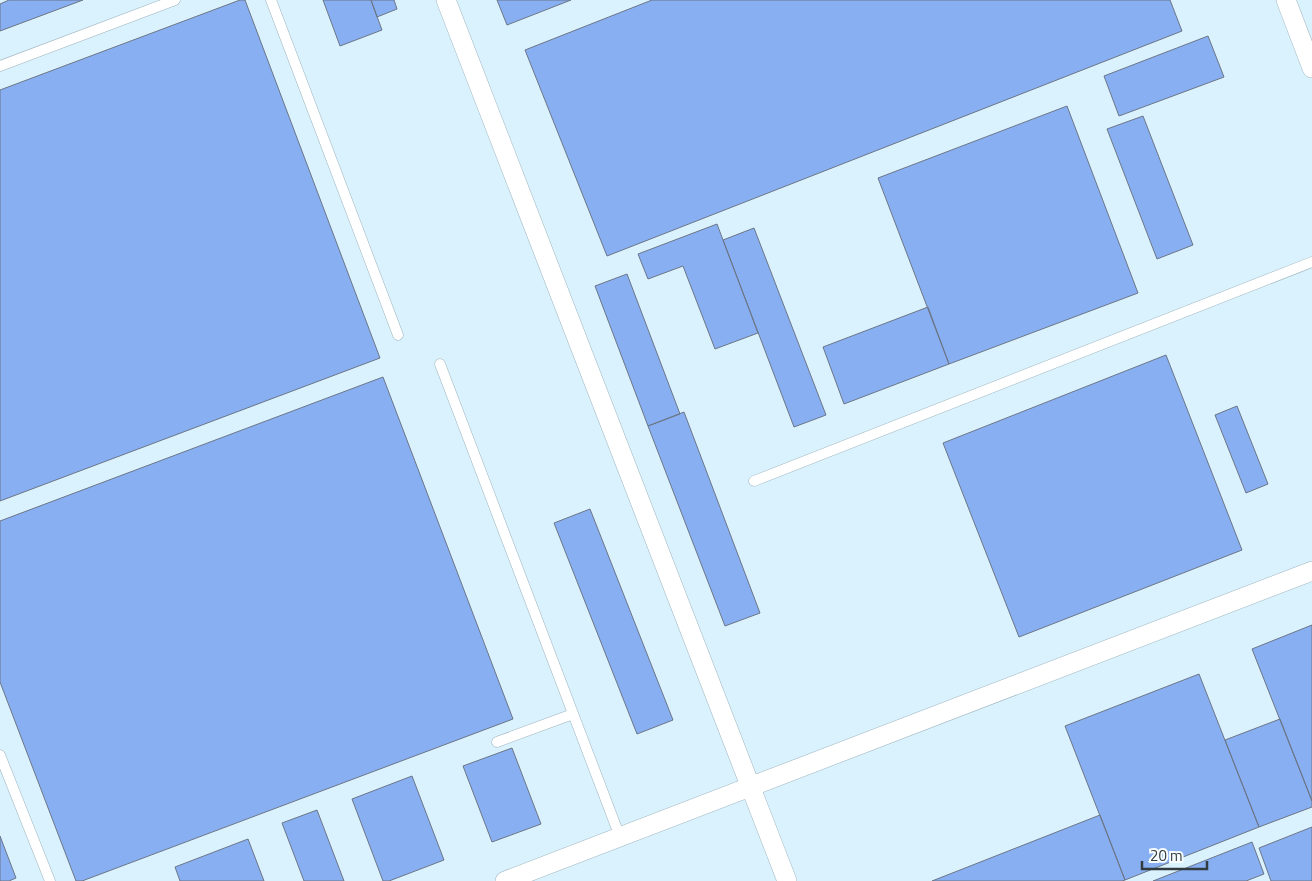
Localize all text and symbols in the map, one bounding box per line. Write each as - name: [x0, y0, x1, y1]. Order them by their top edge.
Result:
- scale bar: [1142, 838, 1207, 870]
- text: 20 m: [1150, 844, 1183, 867]

